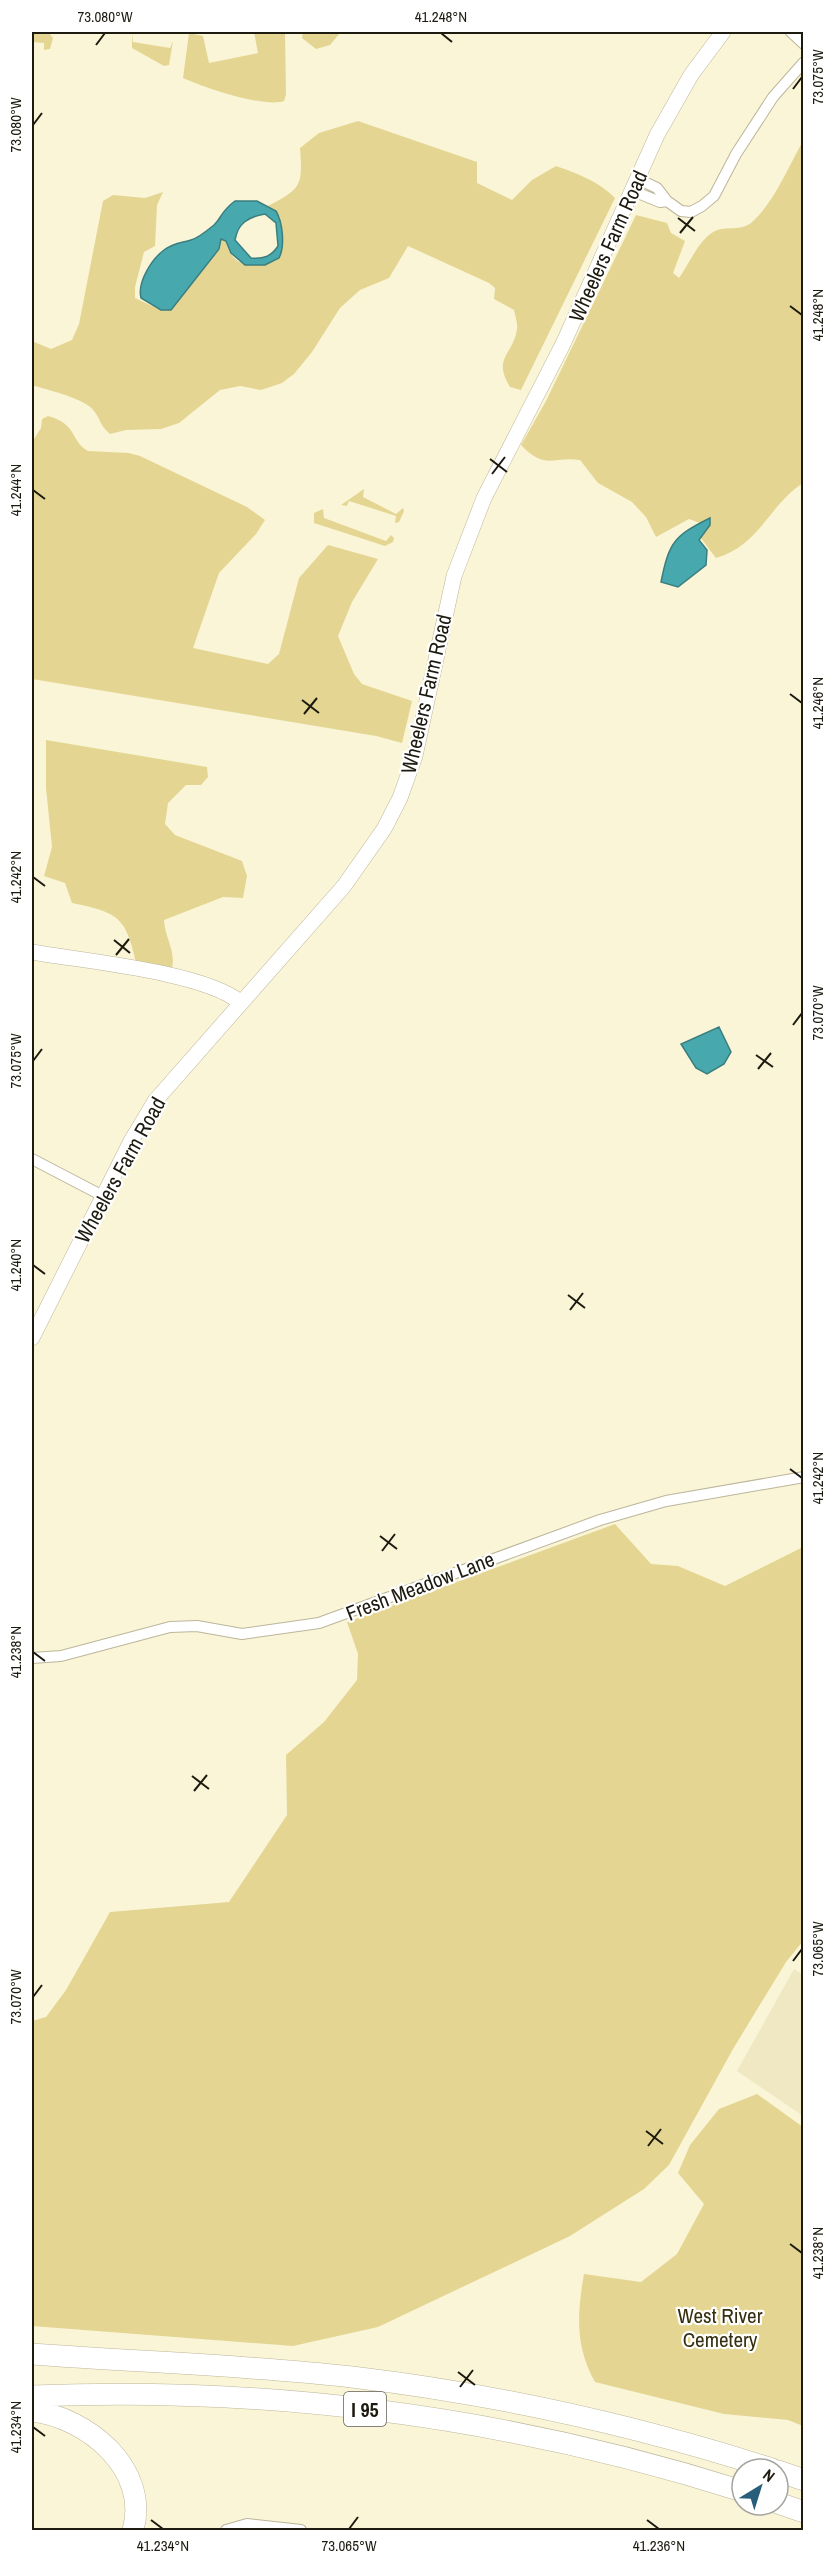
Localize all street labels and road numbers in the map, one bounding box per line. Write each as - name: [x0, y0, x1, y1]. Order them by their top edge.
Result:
- street label: Wheelers Farm Road: [562, 166, 654, 326]
- street label: Wheelers Farm Road: [394, 611, 458, 777]
- street label: Wheelers Farm Road: [68, 1092, 172, 1248]
- street label: Fresh Meadow Lane: [342, 1544, 498, 1628]
- road number: I 95: [344, 2392, 386, 2426]

